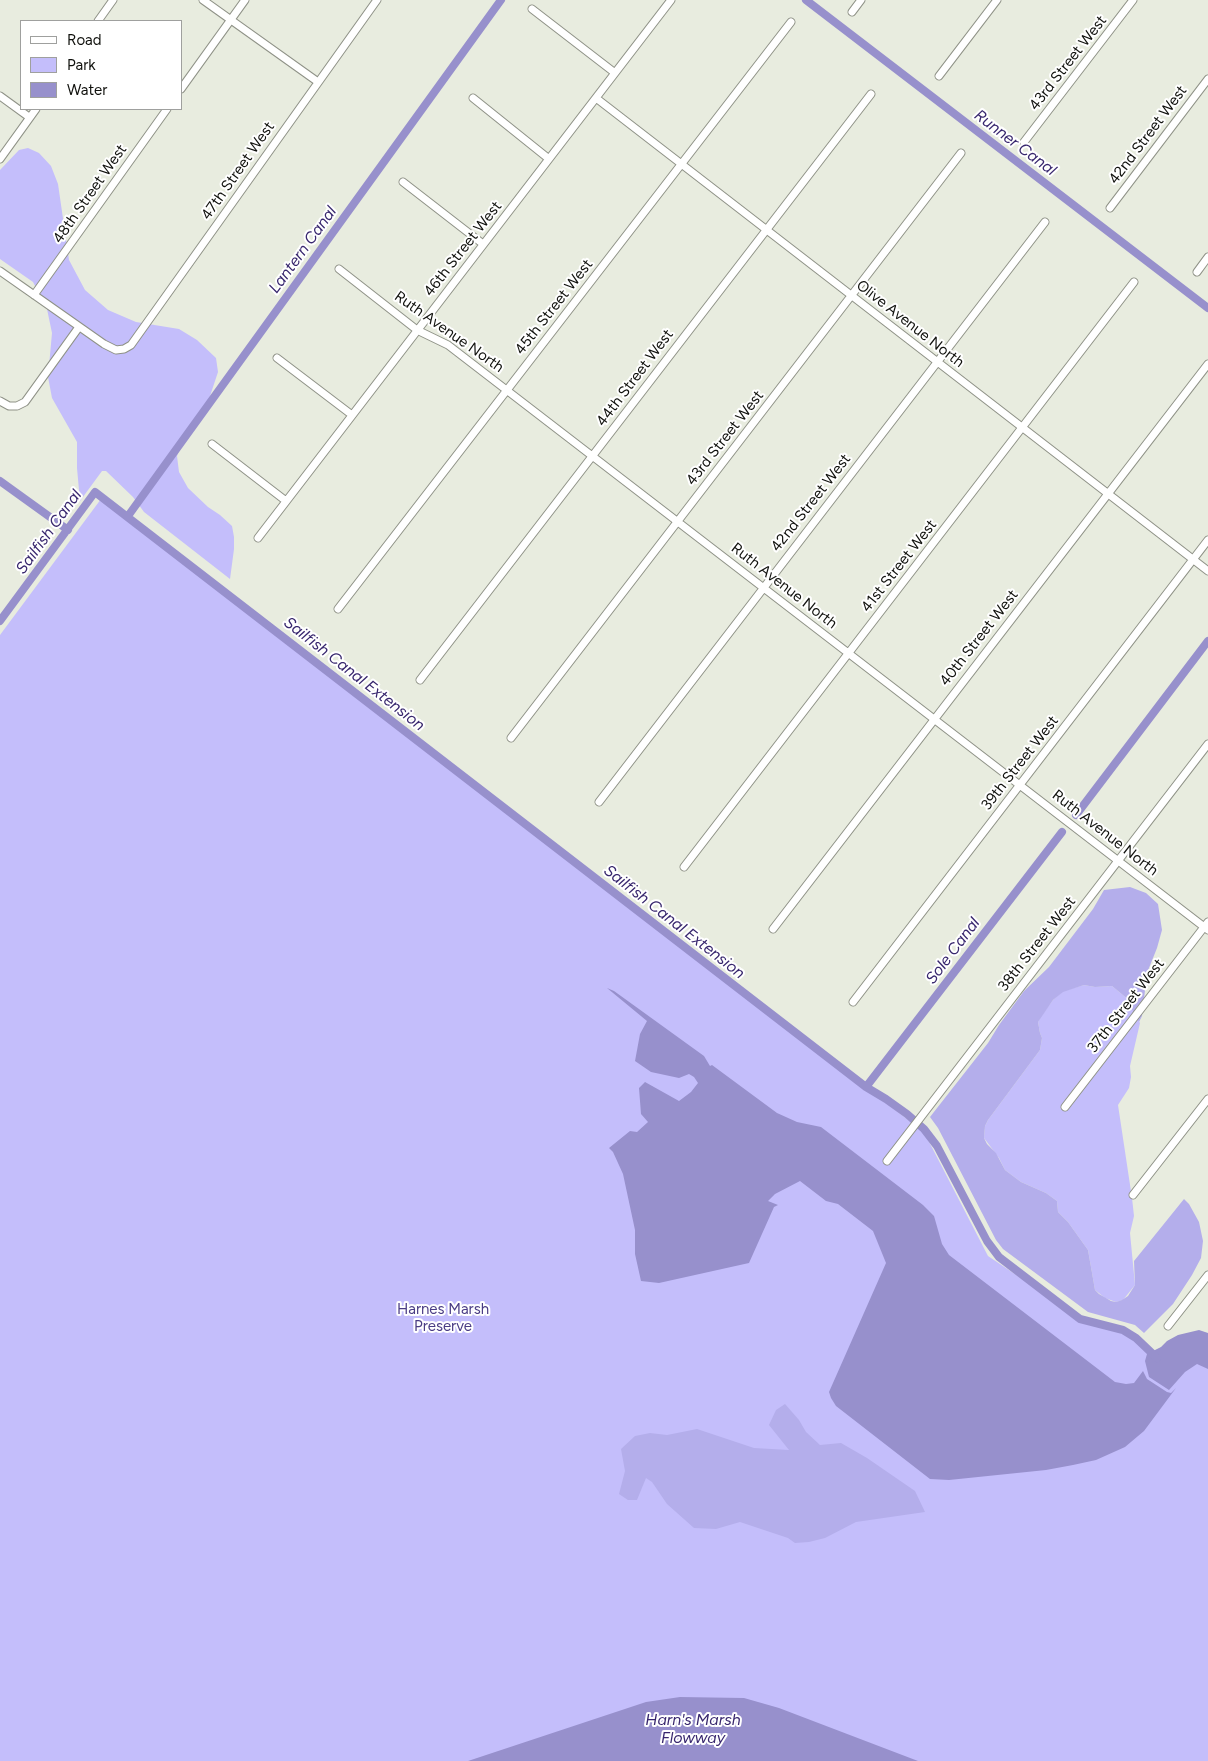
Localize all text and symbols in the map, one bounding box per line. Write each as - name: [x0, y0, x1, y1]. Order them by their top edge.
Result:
- street label: 43rd Street West: [1025, 12, 1111, 114]
- legend: [20, 20, 182, 110]
- text: Road: [67, 31, 102, 49]
- text: Park: [67, 56, 96, 74]
- text: Water: [67, 81, 107, 99]
- street label: 42nd Street West: [1105, 82, 1191, 188]
- water label: Runner Canal: [970, 106, 1060, 180]
- street label: 47th Street West: [198, 119, 278, 223]
- street label: 48th Street West: [49, 141, 131, 247]
- street label: 46th Street West: [420, 198, 506, 300]
- water label: Lantern Canal: [265, 203, 341, 297]
- street label: 45th Street West: [511, 256, 597, 358]
- street label: Olive Avenue North: [853, 276, 967, 372]
- street label: Ruth Avenue North: [391, 288, 507, 376]
- street label: 44th Street West: [593, 326, 677, 430]
- street label: 43rd Street West: [682, 387, 768, 489]
- street label: 42nd Street West: [767, 451, 855, 555]
- water label: Sailfish Canal: [12, 486, 86, 578]
- street label: 41st Street West: [857, 516, 941, 616]
- street label: Ruth Avenue North: [727, 539, 841, 633]
- street label: 40th Street West: [936, 586, 1022, 690]
- water label: Sailfish Canal Extension: [280, 613, 428, 735]
- street label: 39th Street West: [978, 712, 1062, 814]
- street label: Ruth Avenue North: [1048, 786, 1162, 880]
- water label: Sailfish Canal Extension: [600, 861, 748, 983]
- street label: 38th Street West: [994, 893, 1080, 995]
- water label: Sole Canal: [922, 914, 984, 988]
- street label: 37th Street West: [1084, 955, 1168, 1057]
- park label: Harnes Marsh Preserve: [397, 1301, 489, 1336]
- water label: Harn's Marsh Flowway: [645, 1710, 741, 1748]

